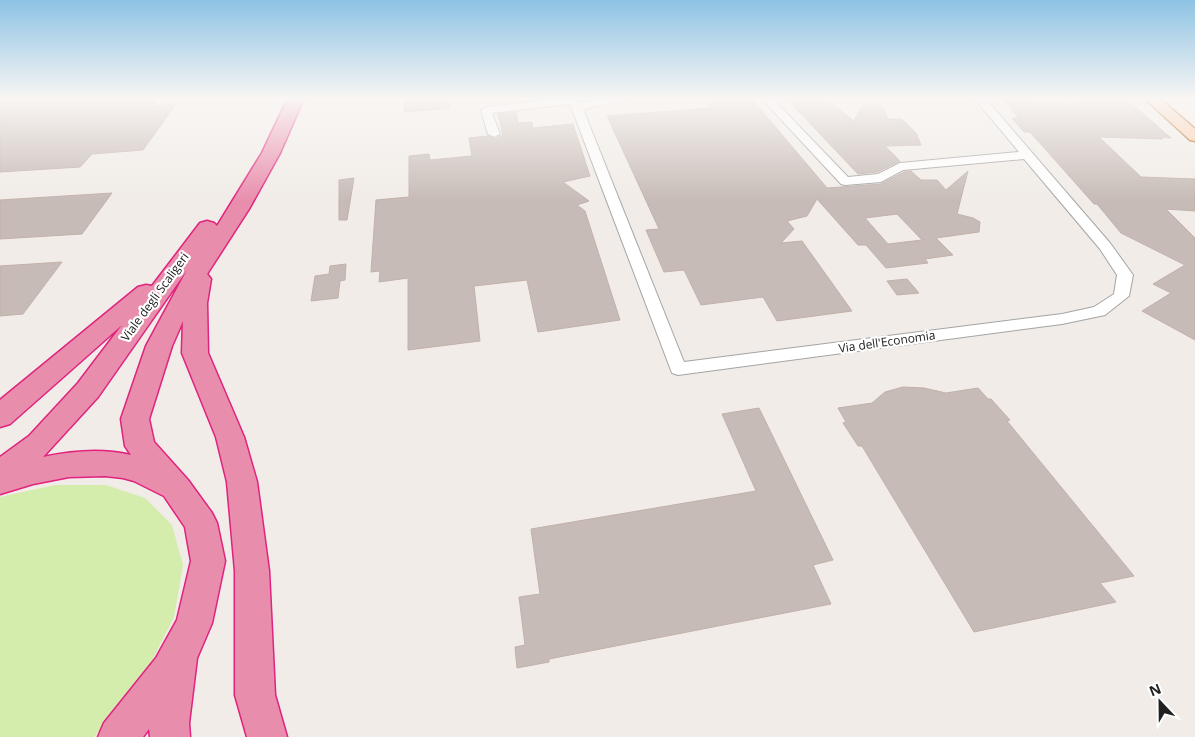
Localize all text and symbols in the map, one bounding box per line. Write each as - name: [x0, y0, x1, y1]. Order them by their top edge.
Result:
- street label: Viale degli Scaligeri: [117, 249, 193, 344]
- street label: Via dell'Economia: [837, 326, 937, 357]
- north arrow: [1135, 677, 1185, 727]
- text: N: [1146, 679, 1164, 700]

